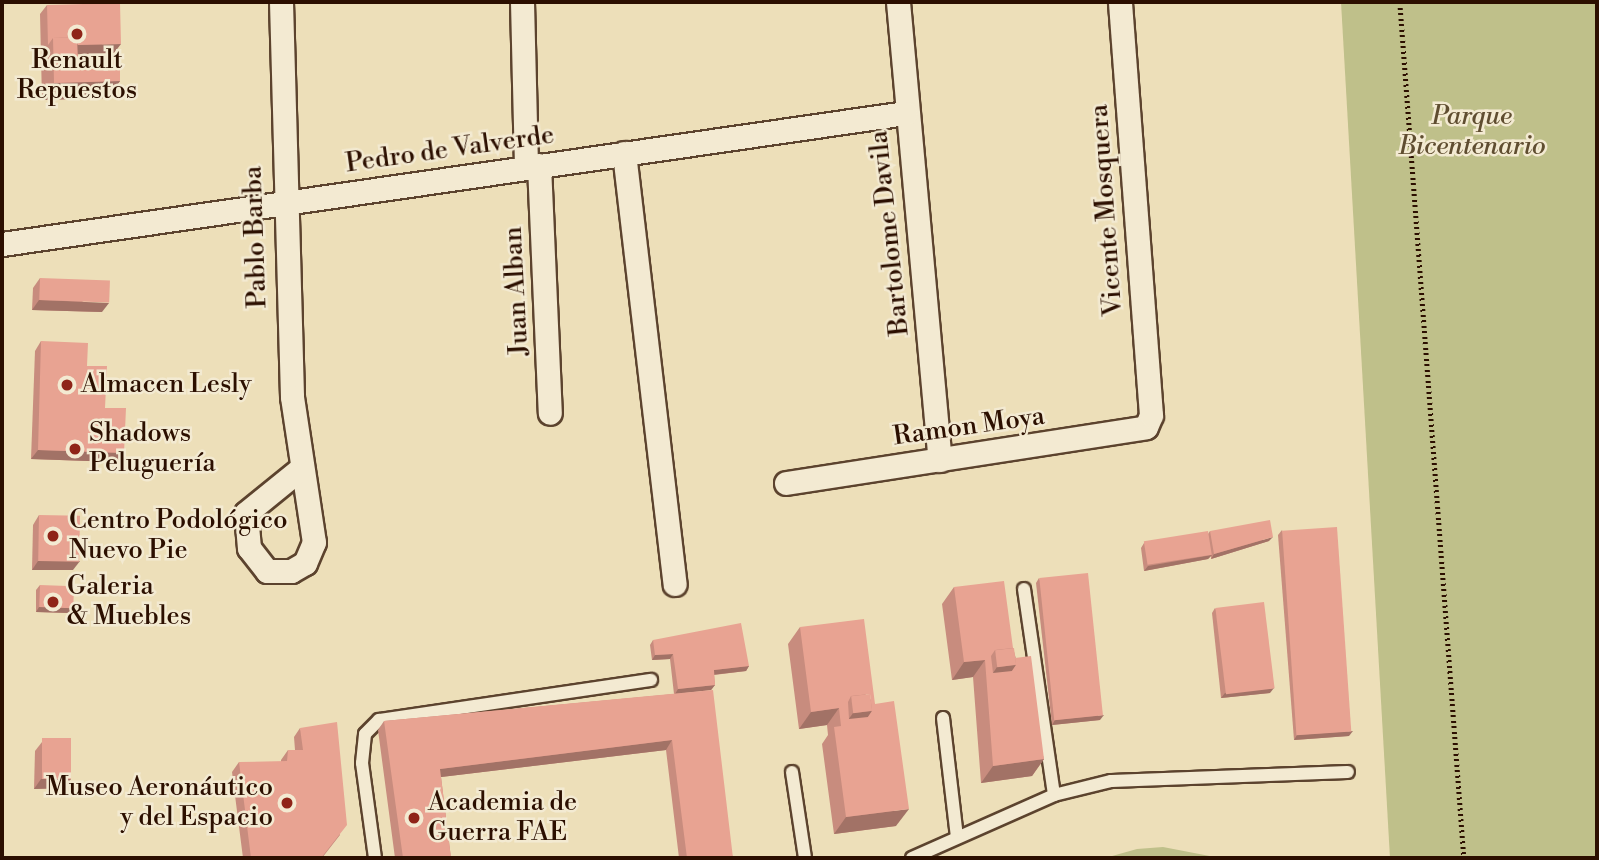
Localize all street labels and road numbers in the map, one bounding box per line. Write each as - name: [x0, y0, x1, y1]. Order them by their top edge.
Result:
- street label: Vicente Mosquera: [1084, 103, 1130, 317]
- street label: Pedro de Valverde: [344, 120, 556, 180]
- street label: Bartolome Davila: [864, 129, 916, 337]
- street label: Pablo Barba: [238, 165, 274, 309]
- street label: Juan Alban: [498, 226, 536, 356]
- street label: Ramon Moya: [891, 401, 1047, 453]

